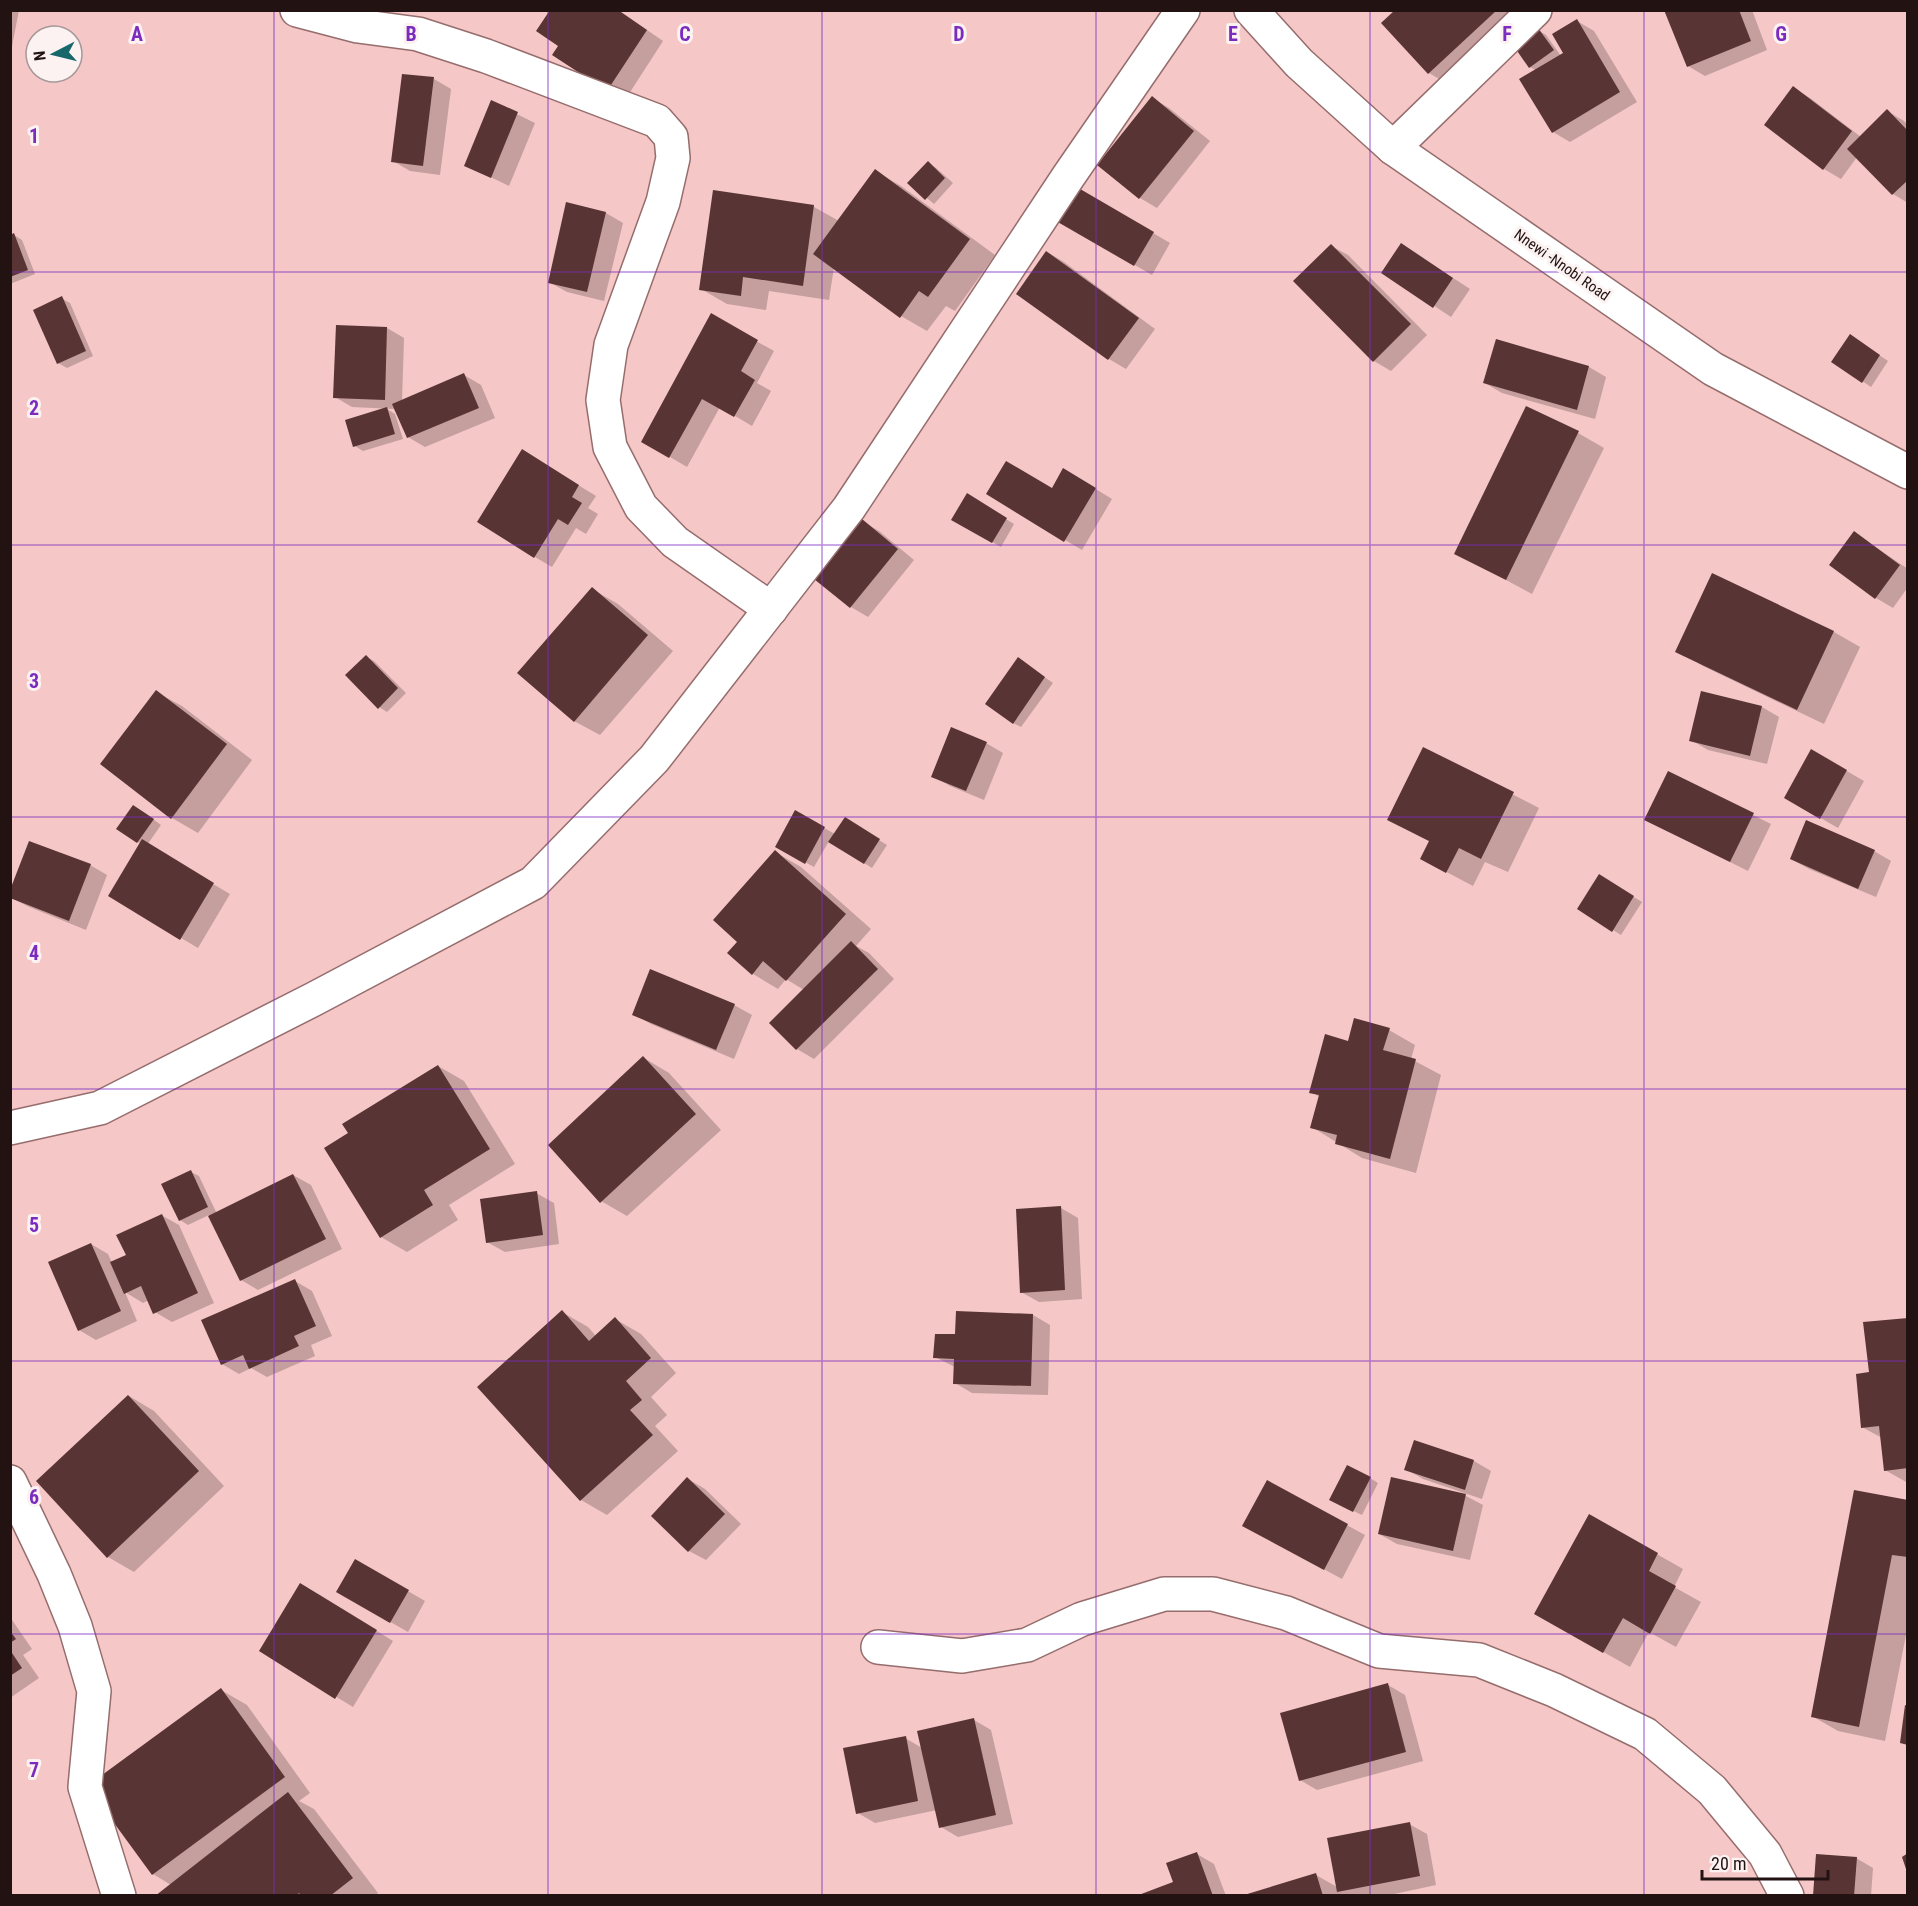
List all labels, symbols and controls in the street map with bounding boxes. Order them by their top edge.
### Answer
text: A [131,22,143,46]
text: B [405,22,417,46]
text: C [679,22,691,46]
text: D [953,22,965,46]
text: E [1228,22,1238,46]
text: F [1502,22,1512,46]
text: G [1775,22,1787,46]
north arrow [24,24,84,84]
text: N [30,50,50,62]
text: 1 [29,124,39,148]
street label: Nnewi -Nnobi Road [1511,225,1613,305]
text: 2 [29,396,39,420]
text: 3 [29,669,39,693]
text: 4 [29,941,39,965]
text: 5 [29,1213,39,1237]
text: 6 [29,1485,39,1509]
text: 7 [29,1758,39,1782]
scale bar [1702,1843,1828,1881]
text: 20 m [1711,1853,1746,1874]

